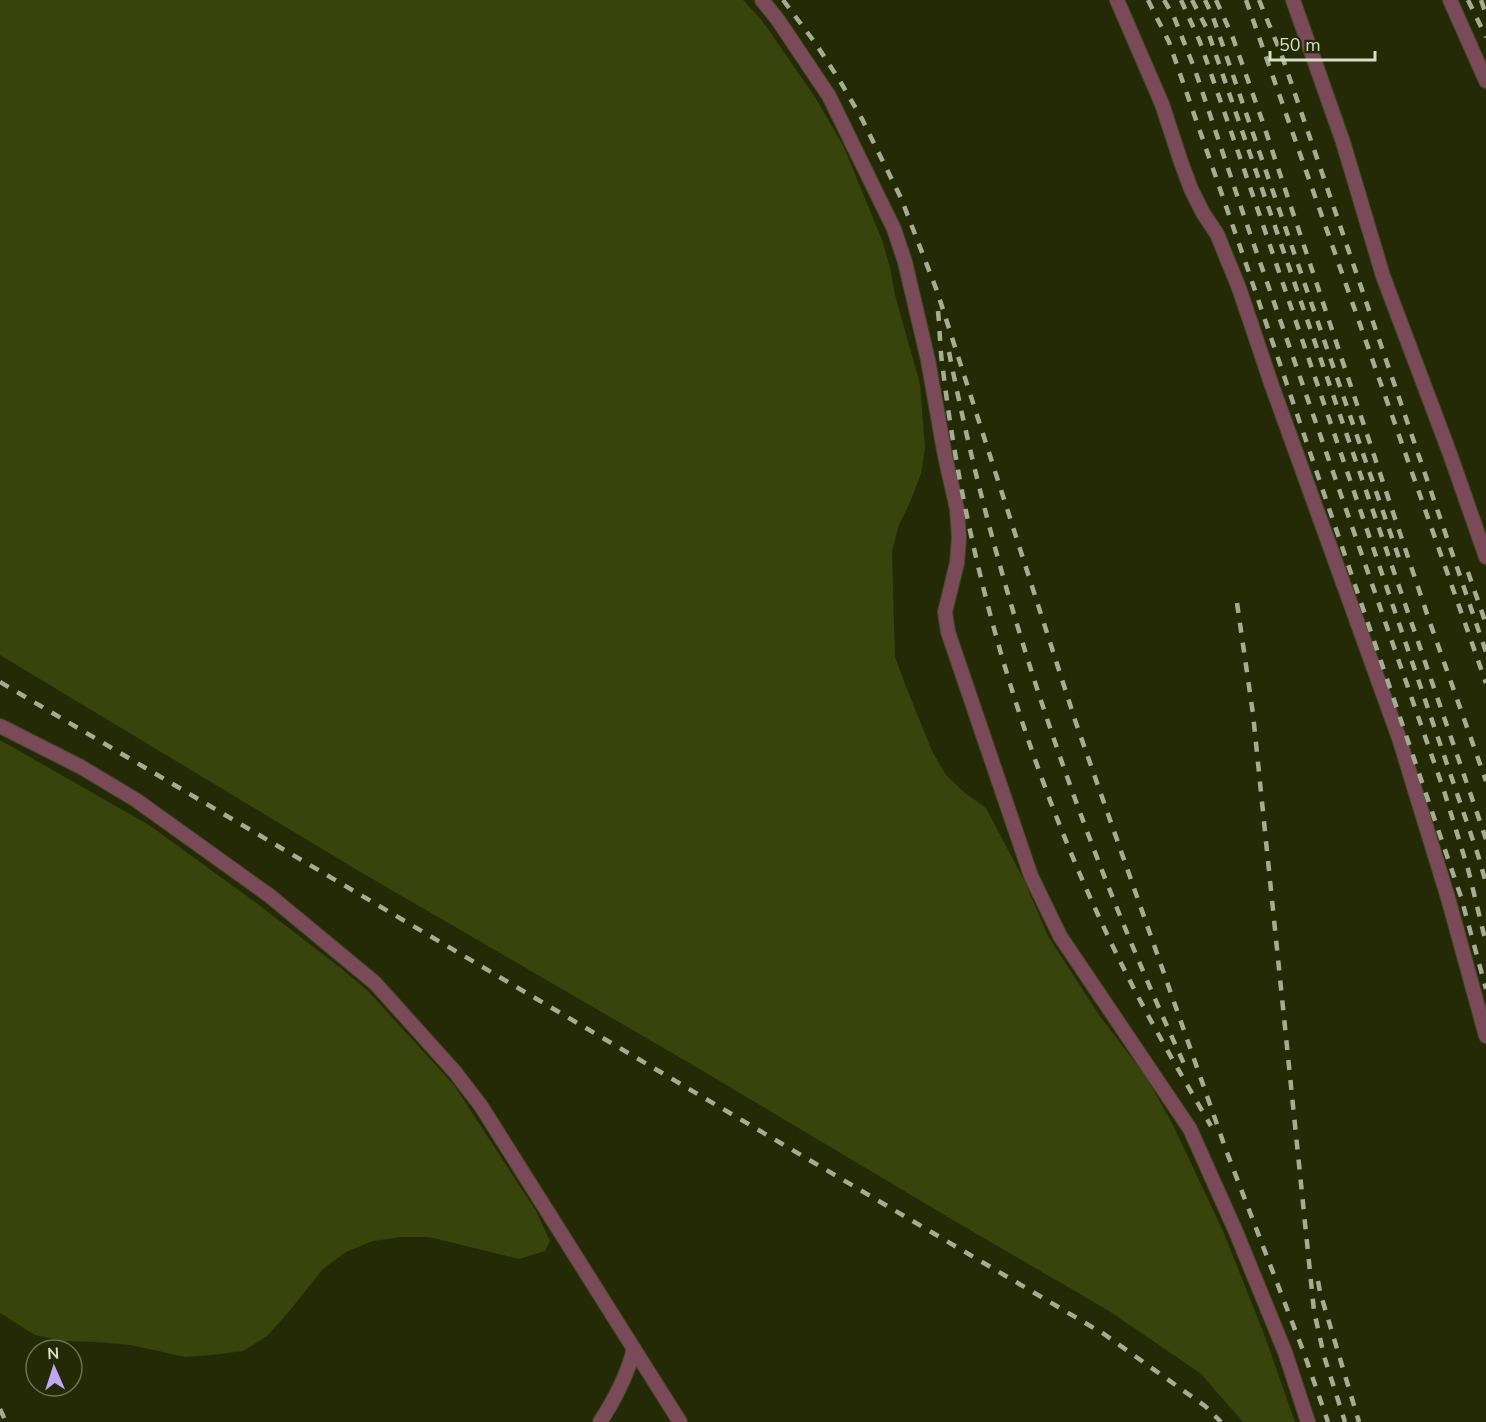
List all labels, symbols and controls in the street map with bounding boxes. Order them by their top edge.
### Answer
scale bar [1270,24,1375,62]
text: 50 m [1279,33,1321,57]
north arrow [24,1338,84,1398]
text: N [47,1343,60,1365]

